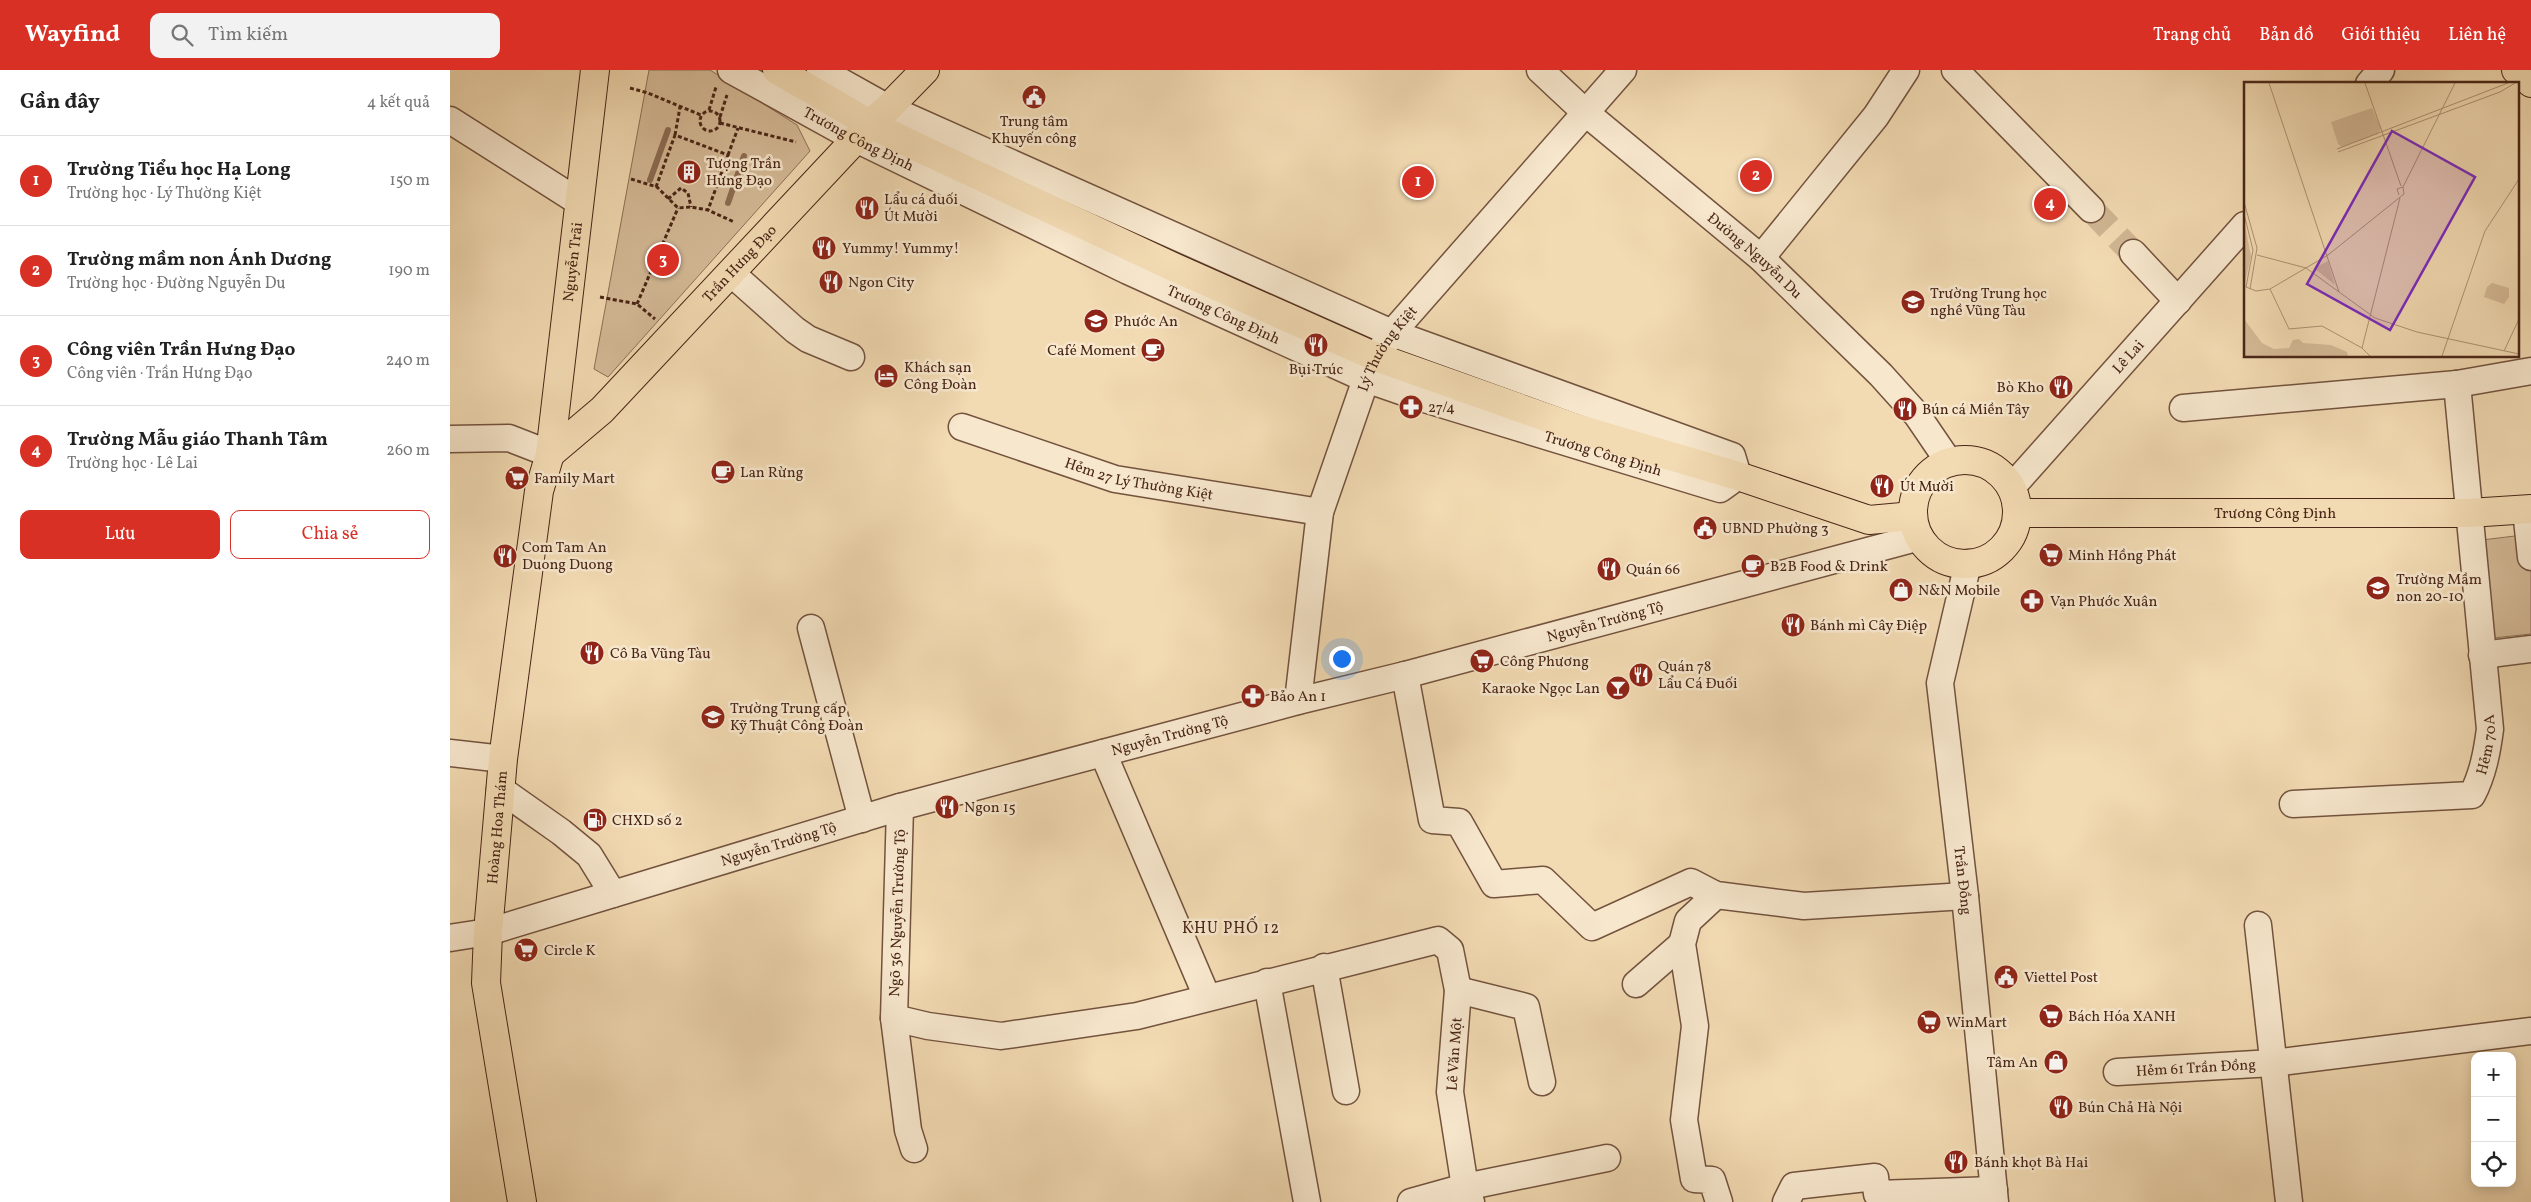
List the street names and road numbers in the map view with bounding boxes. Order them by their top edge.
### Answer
street label: Trương Công Định [799,103,917,177]
street label: Đường Nguyễn Du [1702,208,1806,305]
street label: Nguyễn Trãi [559,221,589,303]
street label: Trần Hưng Đạo [699,221,782,308]
street label: Trương Công Định [1163,281,1283,351]
street label: Lý Thường Kiệt [1353,302,1423,395]
street label: Lê Lai [2108,336,2150,379]
street label: Trương Công Định [1541,427,1664,483]
street label: Hẻm 27 Lý Thường Kiệt [1061,454,1214,507]
street label: Trương Công Định [2214,504,2336,525]
street label: Nguyễn Trường Tộ [1545,597,1666,649]
street label: Nguyễn Trường Tộ [1109,711,1231,762]
street label: Hẻm 70A [2472,713,2502,778]
street label: Hoàng Hoa Thám [483,770,514,885]
street label: Nguyễn Trường Tộ [718,818,839,873]
street label: Ngõ 36 Nguyễn Trường Tộ [885,829,912,997]
street label: Trần Đồng [1947,845,1976,916]
street label: Lê Văn Một [1442,1016,1469,1092]
street label: Hẻm 61 Trần Đồng [2135,1055,2257,1083]

